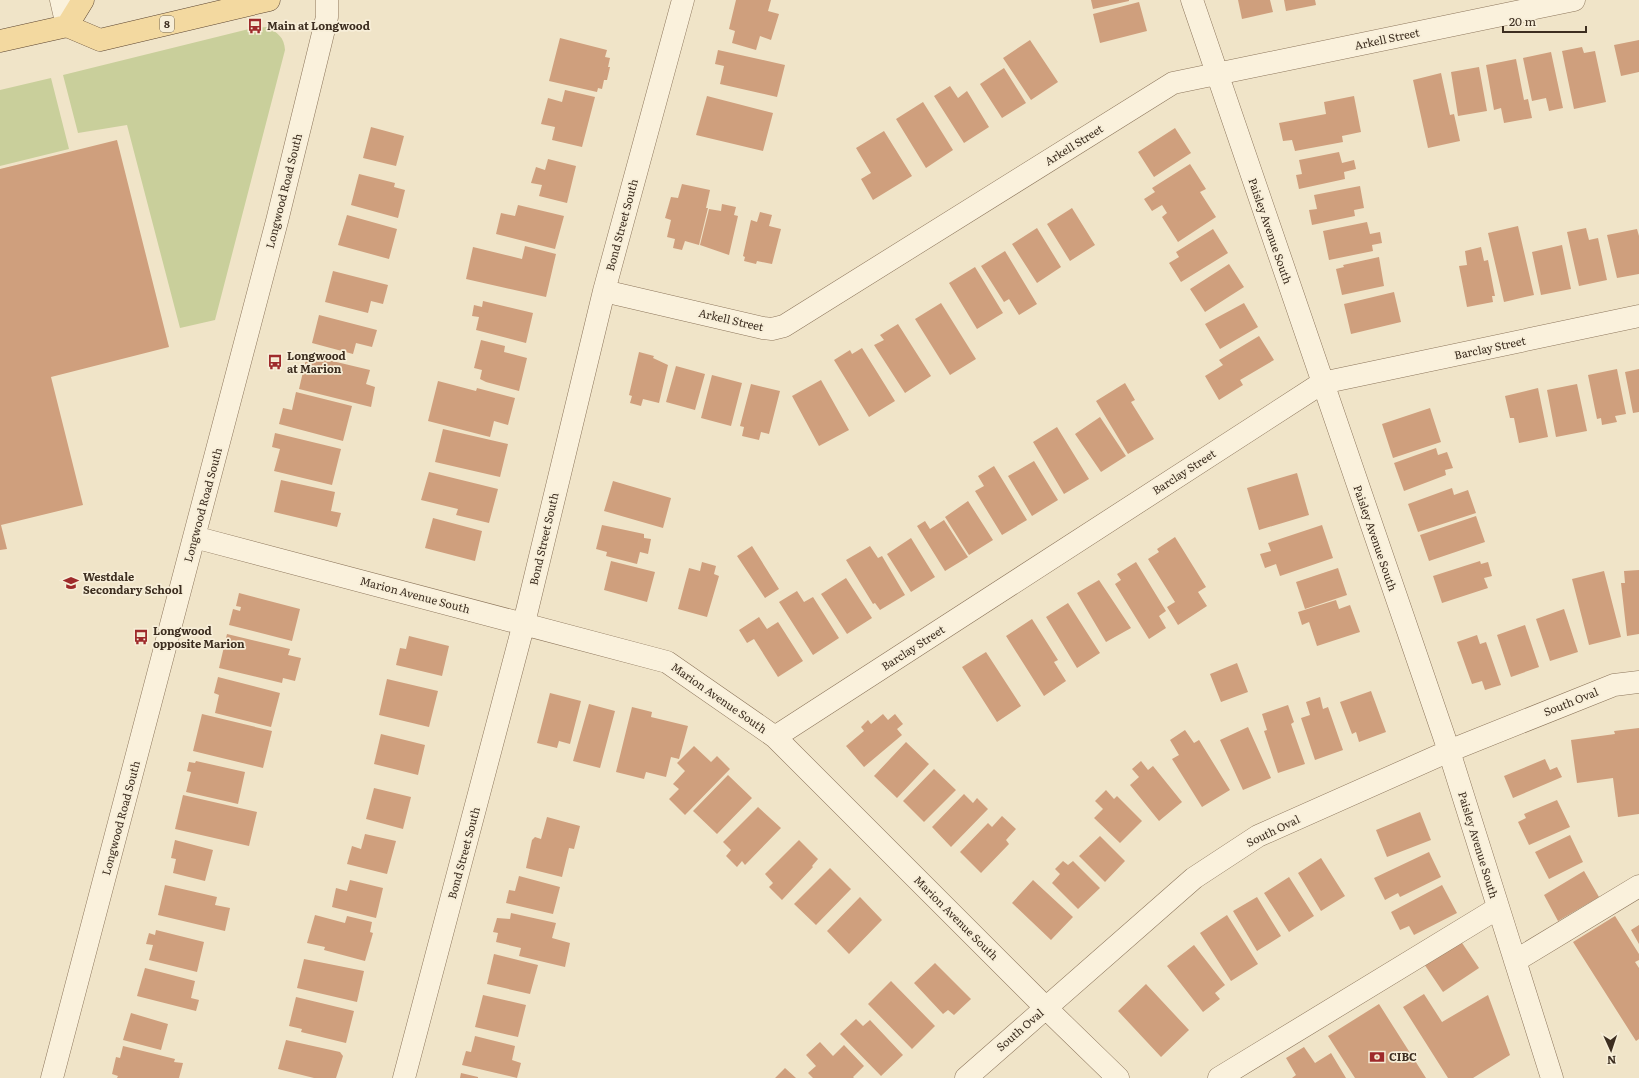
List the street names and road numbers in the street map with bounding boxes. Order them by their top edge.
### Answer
road number: 8 [160,16,174,32]
street label: Arkell Street [1353,23,1421,53]
street label: Arkell Street [1041,120,1106,168]
street label: Longwood Road South [261,132,305,250]
street label: Paisley Avenue South [1245,176,1297,286]
street label: Bond Street South [601,177,641,273]
street label: Arkell Street [697,304,766,334]
street label: Barclay Street [1453,332,1528,362]
street label: Barclay Street [1149,444,1219,498]
street label: Longwood Road South [179,446,225,564]
street label: Paisley Avenue South [1350,483,1402,593]
street label: Bond Street South [525,491,561,587]
street label: Marion Avenue South [358,572,472,616]
street label: Barclay Street [878,620,948,674]
street label: Marion Avenue South [668,658,771,736]
street label: South Oval [1541,683,1601,719]
street label: Longwood Road South [97,759,143,877]
street label: Paisley Avenue South [1455,789,1503,900]
street label: Bond Street South [443,805,483,901]
street label: South Oval [1243,810,1302,850]
street label: Marion Avenue South [911,872,1002,963]
street label: South Oval [992,1004,1047,1054]

